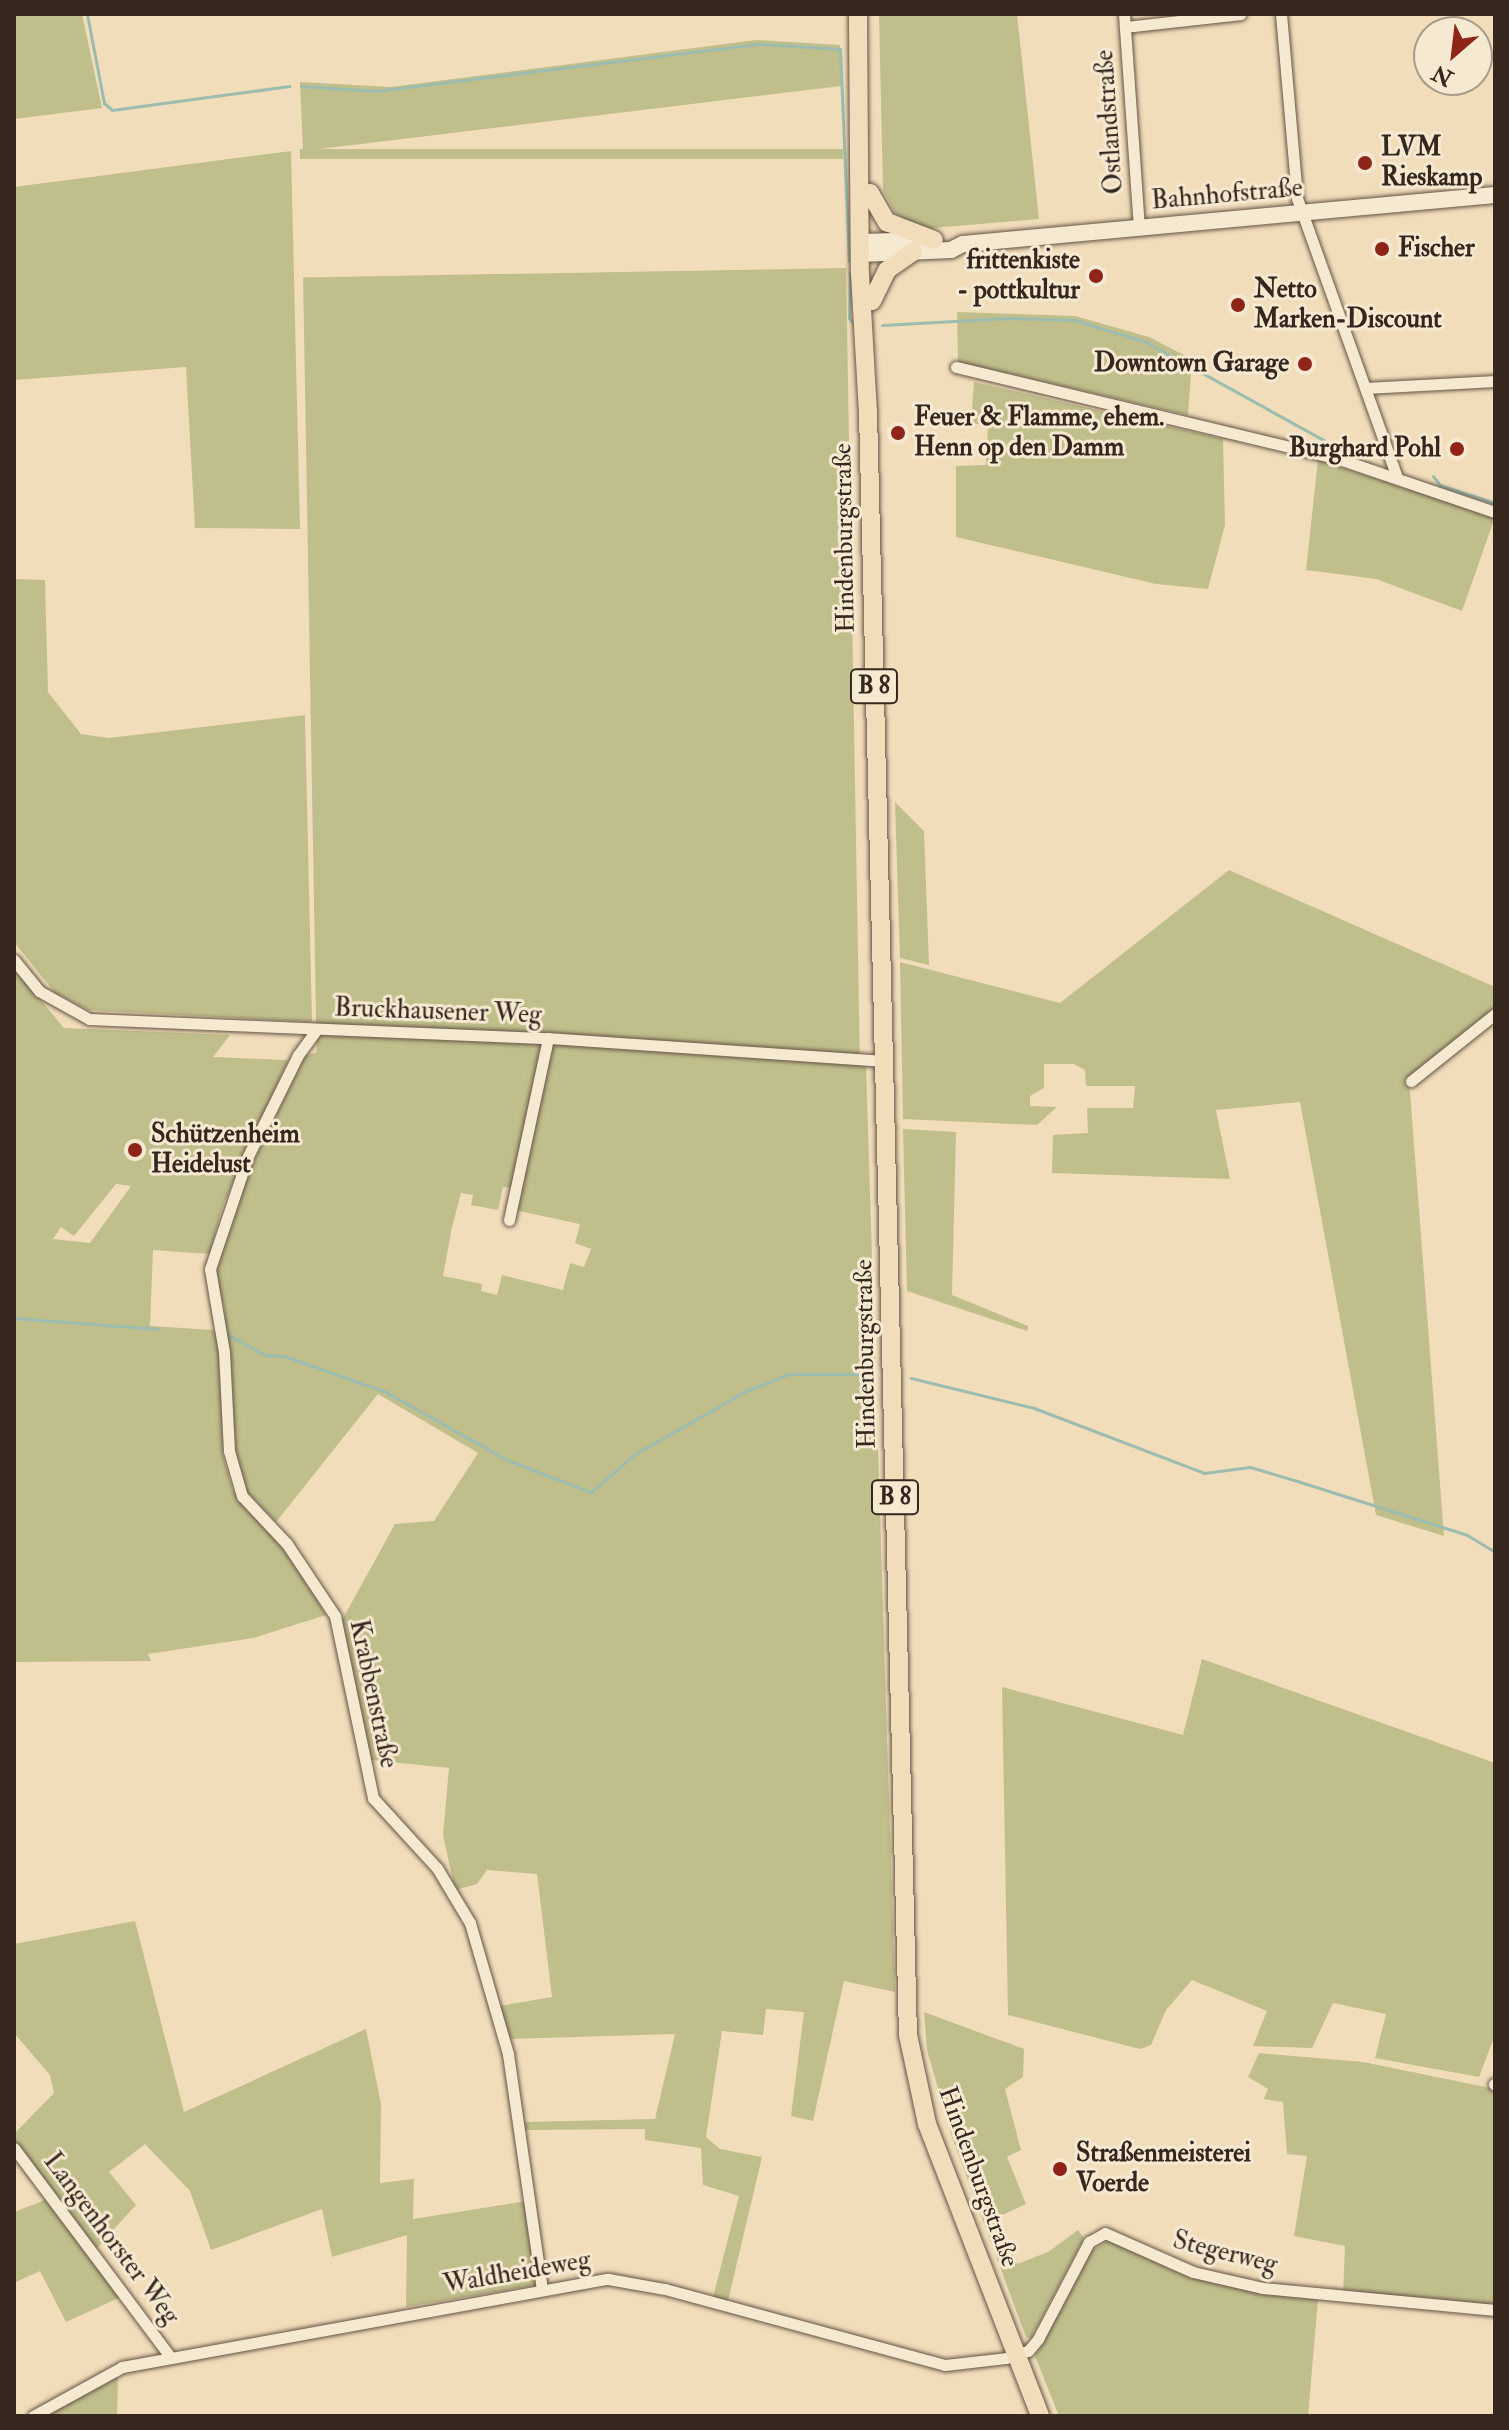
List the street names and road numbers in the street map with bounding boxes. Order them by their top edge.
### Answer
street label: Ostlandstraße [1089,49,1131,195]
street label: Bahnhofstraße [1150,173,1304,217]
street label: Hindenburgstraße [828,443,862,633]
road number: B 8 [848,666,900,706]
street label: Bruckhausener Weg [334,993,542,1031]
street label: Hindenburgstraße [849,1259,883,1449]
road number: B 8 [869,1477,921,1517]
street label: Krabbenstraße [342,1617,404,1771]
street label: Hindenburgstraße [931,2083,1025,2271]
street label: Langenhorster Weg [36,2147,186,2331]
street label: Stegerweg [1169,2225,1281,2281]
street label: Waldheideweg [441,2245,593,2301]

